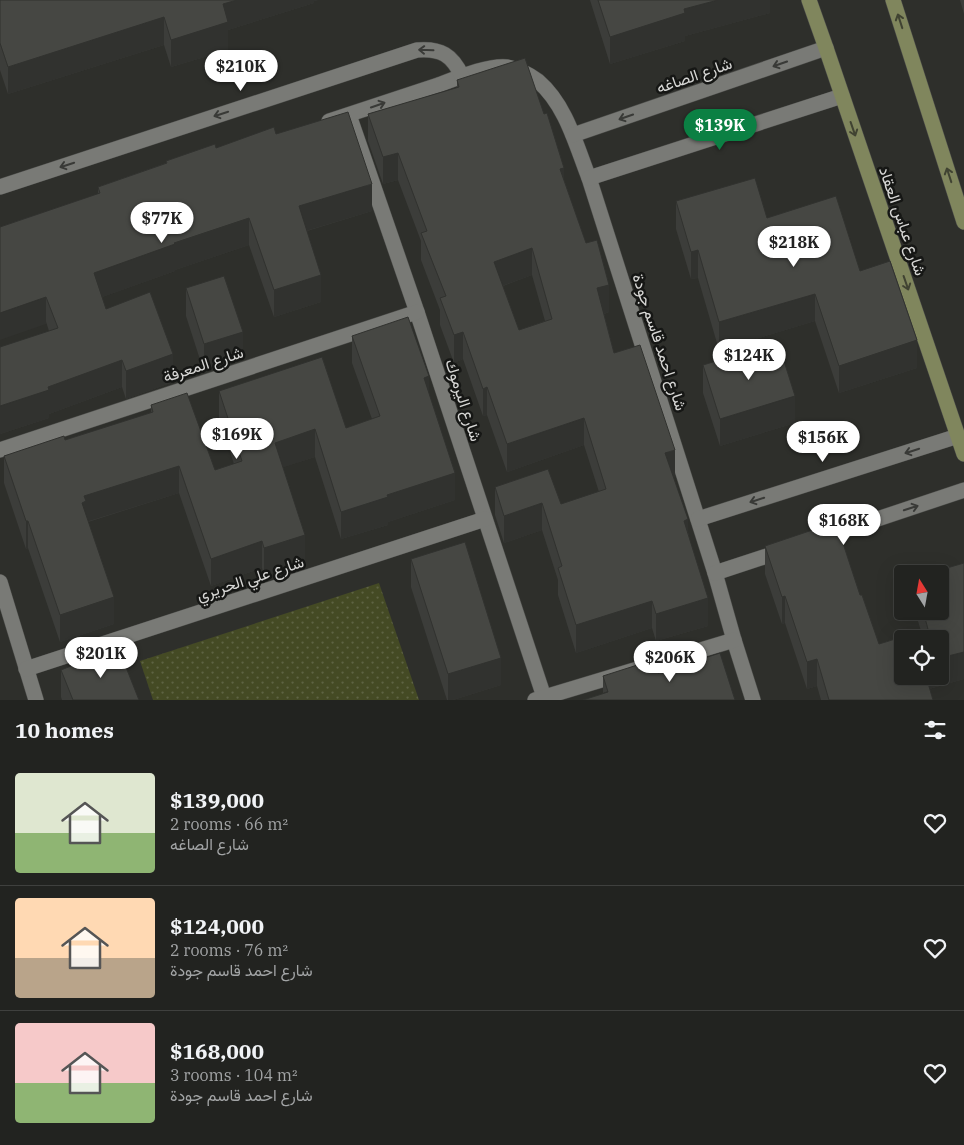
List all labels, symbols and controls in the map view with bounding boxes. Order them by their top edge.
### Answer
one-way arrow [894,13,904,29]
one-way arrow [418,45,434,55]
pin: $210K [206,49,276,92]
street label: شارع الصاغه [653,53,735,99]
text: $210K [216,56,266,76]
one-way arrow [773,60,788,69]
one-way arrow [369,100,385,109]
pin: $139K [685,108,755,151]
one-way arrow [214,110,229,119]
one-way arrow [619,112,635,122]
text: $139K [695,115,745,135]
one-way arrow [849,121,858,136]
one-way arrow [60,161,75,170]
street label: شارع عباس العقاد [873,164,931,279]
one-way arrow [944,168,953,184]
pin: $77K [132,202,192,244]
text: $77K [142,208,183,228]
pin: $218K [759,226,829,268]
text: $218K [769,232,819,252]
street label: شارع احمد قاسم جودة [627,271,692,414]
one-way arrow [902,274,911,290]
pin: $124K [714,338,784,381]
street label: شارع المعرفة [160,342,246,388]
text: $124K [724,345,774,365]
street label: شارع اليرموك [439,356,487,444]
pin: $169K [202,418,272,460]
pin: $156K [788,420,858,463]
text: $169K [212,424,262,444]
text: $156K [798,427,848,447]
one-way arrow [904,446,920,456]
one-way arrow [749,496,765,506]
one-way arrow [902,502,918,512]
pin: $168K [809,504,879,546]
text: $168K [819,510,869,530]
street label: شارع علي الحريري [194,551,308,609]
north arrow [894,565,949,620]
map controls [894,565,949,685]
button: locate [894,630,949,685]
pin: $201K [66,636,136,679]
pin: $206K [635,640,705,683]
text: $201K [76,643,126,663]
text: $206K [645,647,695,667]
text: 10 homes [15,716,114,744]
icon: filters [921,716,949,744]
text: $139,000 [170,786,264,814]
icon: home [55,793,115,853]
icon: heart [921,809,949,837]
text: 2 rooms · 66 m² [170,814,288,834]
text: شارع الصاغه [170,834,249,854]
text: $124,000 [170,912,264,940]
icon: home [55,918,115,978]
icon: heart [921,934,949,962]
text: 2 rooms · 76 m² [170,940,288,960]
text: شارع احمد قاسم جودة [170,960,313,980]
text: $168,000 [170,1037,264,1065]
icon: home [55,1043,115,1103]
icon: heart [921,1059,949,1087]
text: 3 rooms · 104 m² [170,1065,298,1085]
text: شارع احمد قاسم جودة [170,1085,313,1105]

